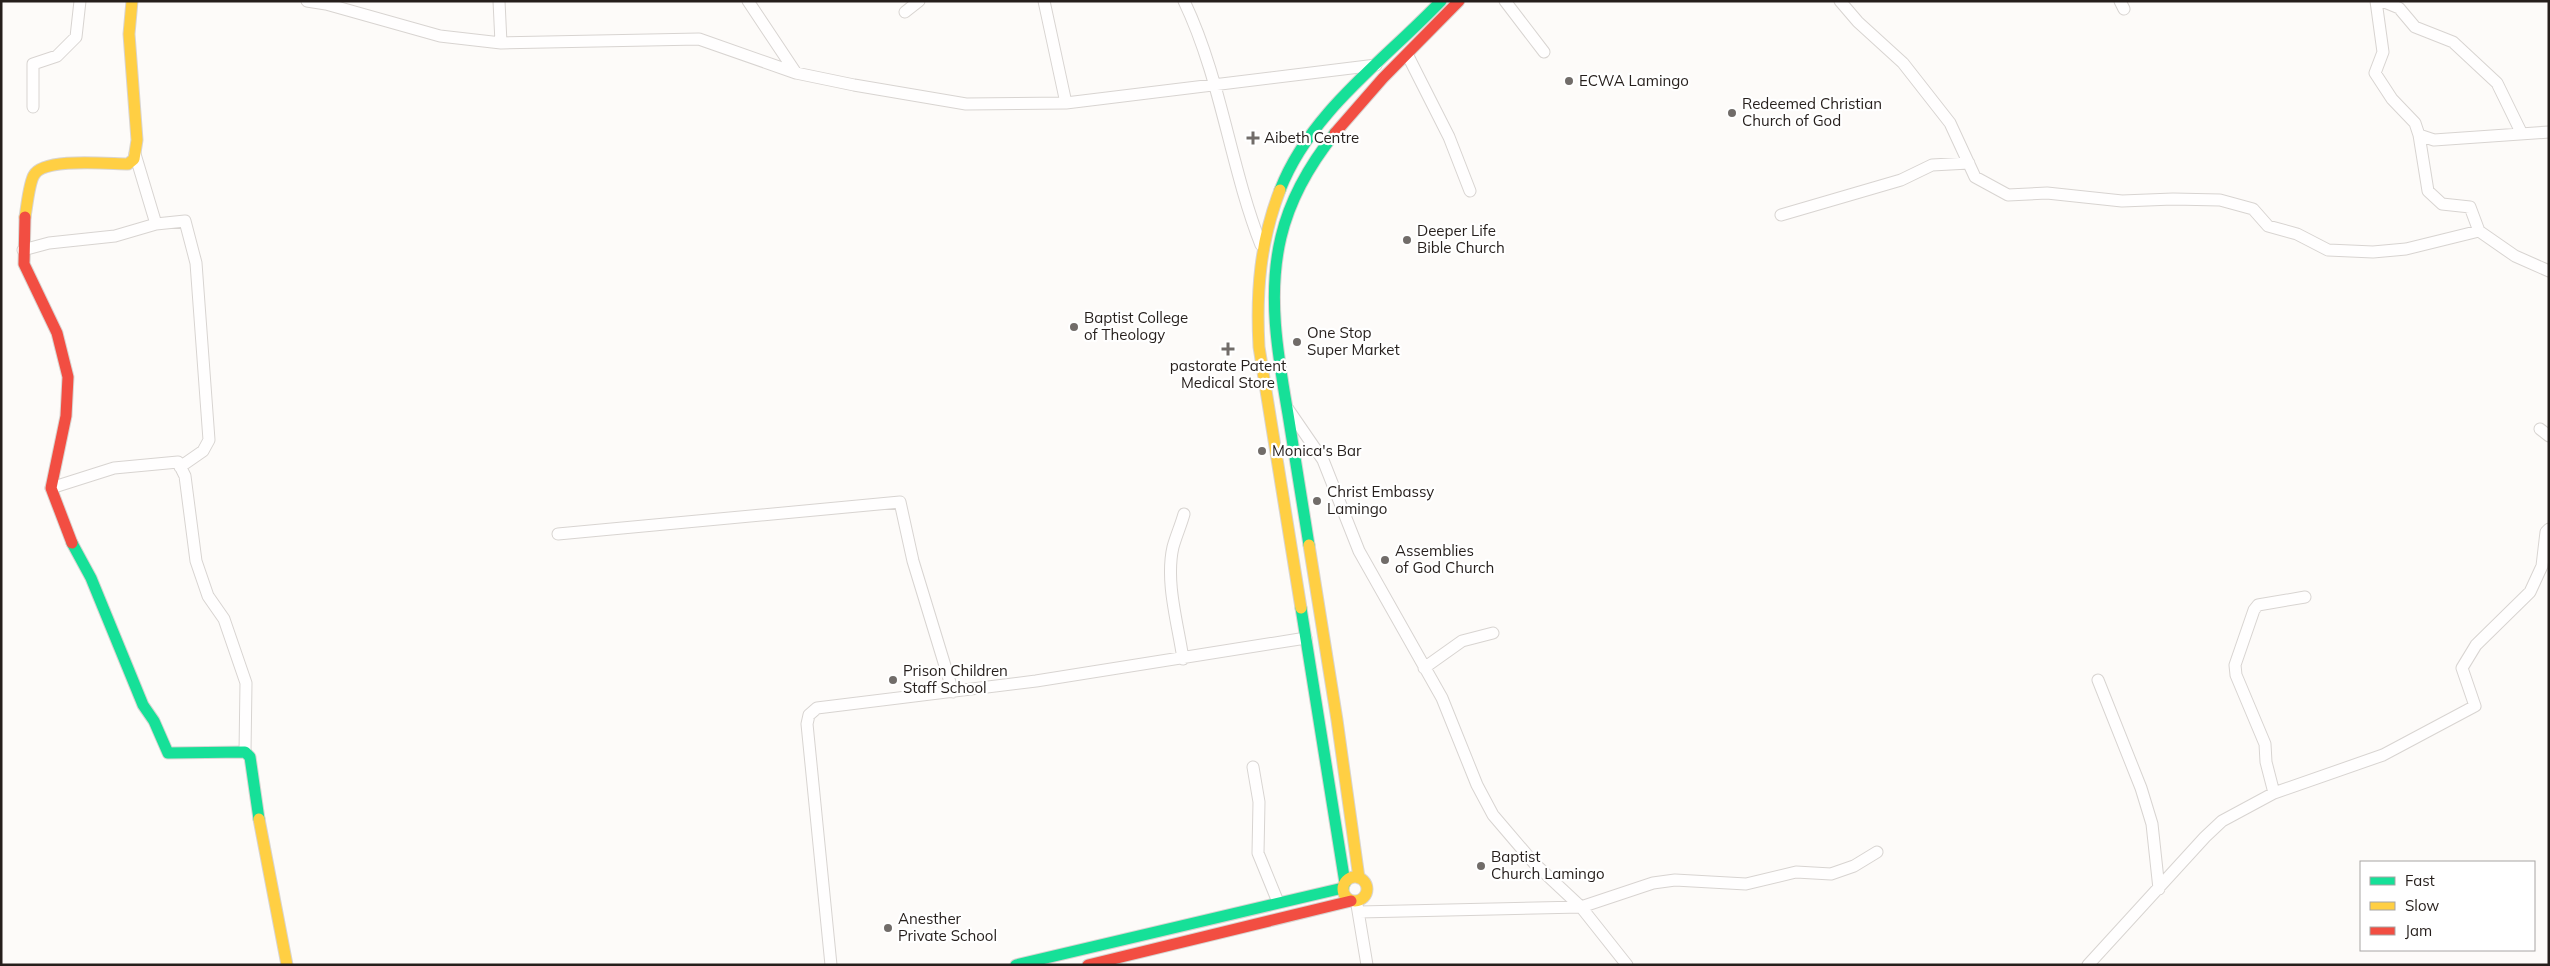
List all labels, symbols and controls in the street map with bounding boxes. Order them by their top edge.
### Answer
place label: ECWA Lamingo [1579,71,1689,90]
marker: ECWA Lamingo [1563,75,1575,87]
place label: Redeemed Christian Church of God [1742,94,1882,130]
marker: Redeemed Christian Church of God [1726,107,1738,119]
place label: Aibeth Centre [1264,128,1359,147]
marker: Aibeth Centre [1246,131,1260,145]
place label: Deeper Life Bible Church [1417,221,1505,257]
marker: Deeper Life Bible Church [1401,234,1413,246]
place label: Baptist College of Theology [1084,308,1188,344]
marker: Baptist College of Theology [1068,321,1080,333]
place label: One Stop Super Market [1307,323,1400,359]
marker: One Stop Super Market [1291,336,1303,348]
marker: pastorate Patent Medical Store [1222,343,1234,355]
place label: pastorate Patent Medical Store [1170,356,1286,392]
place label: Monica's Bar [1272,441,1362,460]
marker: Monica's Bar [1256,445,1268,457]
place label: Christ Embassy Lamingo [1327,482,1434,518]
marker: Christ Embassy Lamingo [1311,495,1323,507]
place label: Assemblies of God Church [1395,541,1494,577]
marker: Assemblies of God Church [1379,554,1391,566]
place label: Prison Children Staff School [903,661,1008,697]
marker: Prison Children Staff School [887,674,899,686]
place label: Baptist Church Lamingo [1491,847,1605,883]
marker: Baptist Church Lamingo [1475,860,1487,872]
legend [2360,861,2535,951]
text: Fast [2405,871,2435,890]
text: Slow [2405,896,2439,915]
place label: Anesther Private School [898,909,997,945]
text: Jam [2405,921,2432,940]
marker: Anesther Private School [882,922,894,934]

